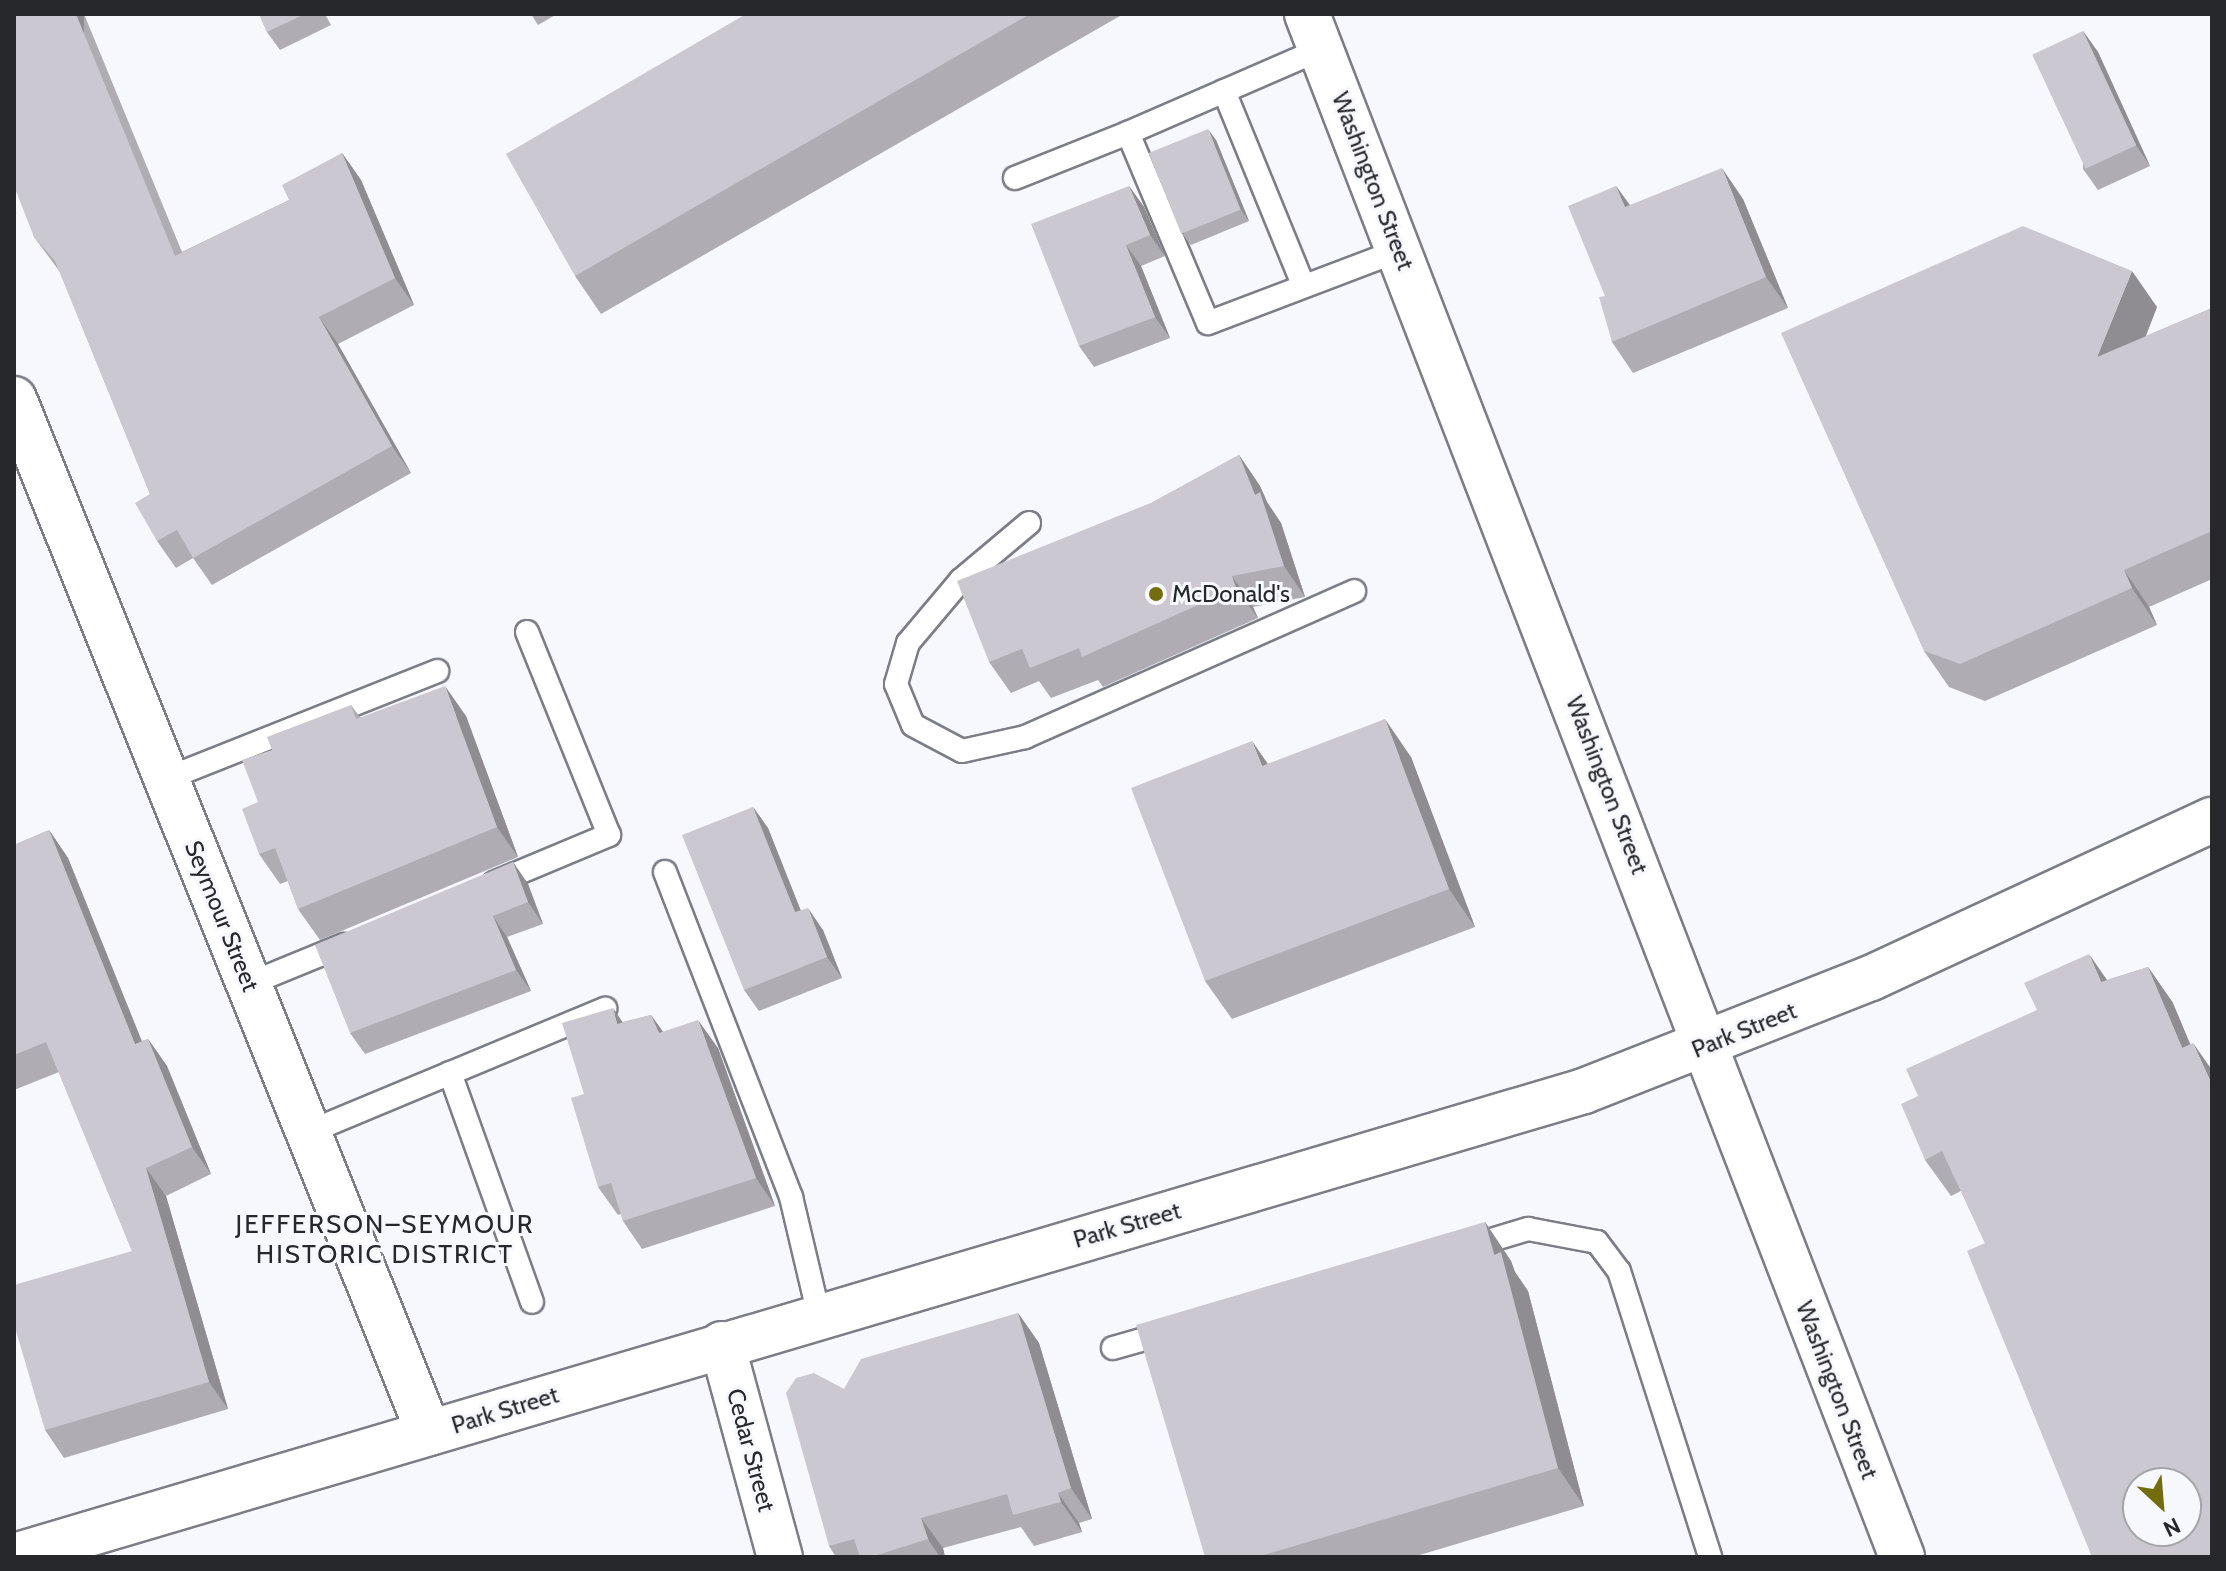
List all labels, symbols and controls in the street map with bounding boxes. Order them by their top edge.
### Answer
street label: Washington Street [1326,88,1420,274]
place label: McDonald's [1172,580,1290,608]
marker: McDonald's [1147,585,1165,603]
street label: Washington Street [1560,692,1654,878]
street label: Seymour Street [179,837,265,995]
street label: Park Street [1687,996,1801,1064]
street label: Park Street [1070,1196,1184,1254]
district label: JEFFERSON–SEYMOUR HISTORIC DISTRICT [236,1209,534,1270]
street label: Washington Street [1790,1297,1884,1483]
street label: Park Street [448,1380,562,1440]
street label: Cedar Street [721,1385,781,1515]
north arrow [2122,1467,2202,1547]
text: N [2159,1512,2185,1543]

